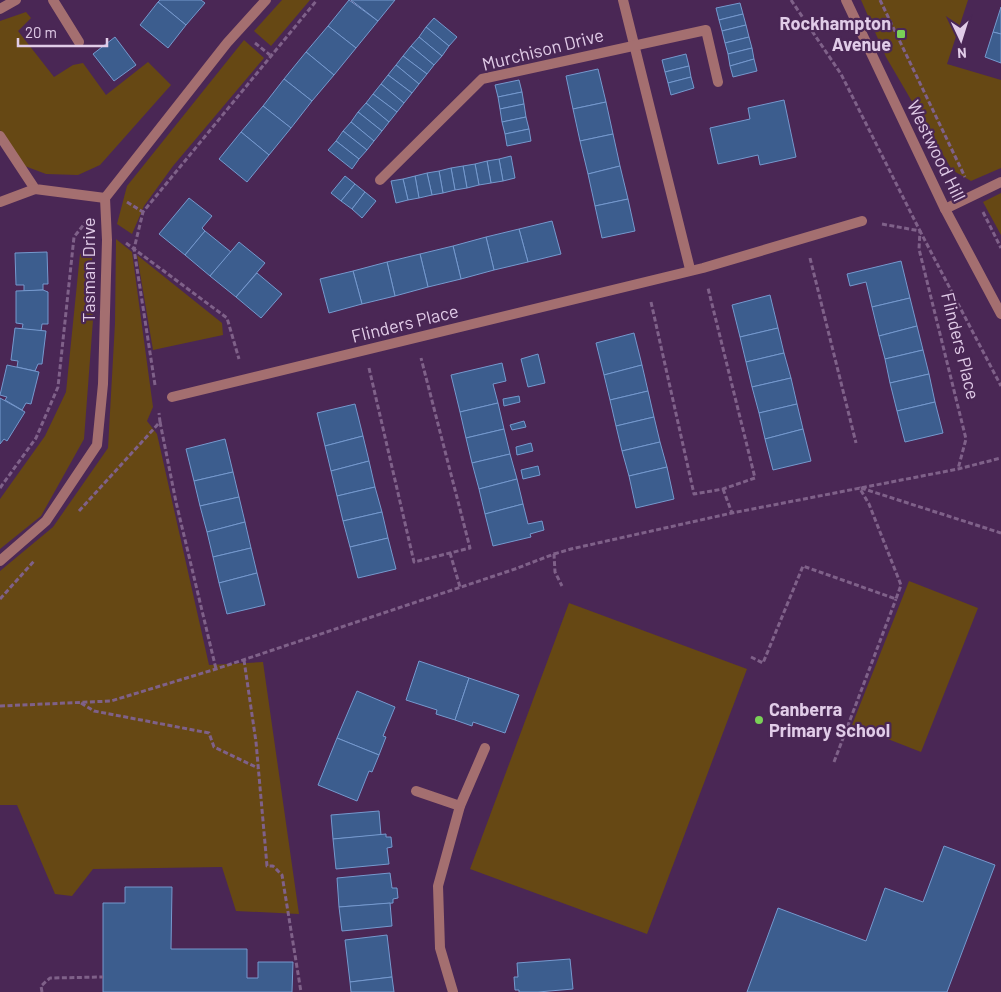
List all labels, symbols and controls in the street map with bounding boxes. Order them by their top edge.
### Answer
place label: Rockhampton Avenue [780,12,891,55]
scale bar [18,15,106,47]
north arrow [936,15,986,65]
text: 20 m [25,23,57,41]
street label: Murchison Drive [480,23,606,75]
marker: Rockhampton Avenue [895,28,907,40]
text: N [957,45,967,62]
street label: Westwood Hill [903,96,971,205]
street label: Tasman Drive [77,217,99,323]
street label: Flinders Place [937,290,985,402]
street label: Flinders Place [349,299,461,347]
place label: Canberra Primary School [769,698,890,741]
marker: Canberra Primary School [753,714,765,726]

